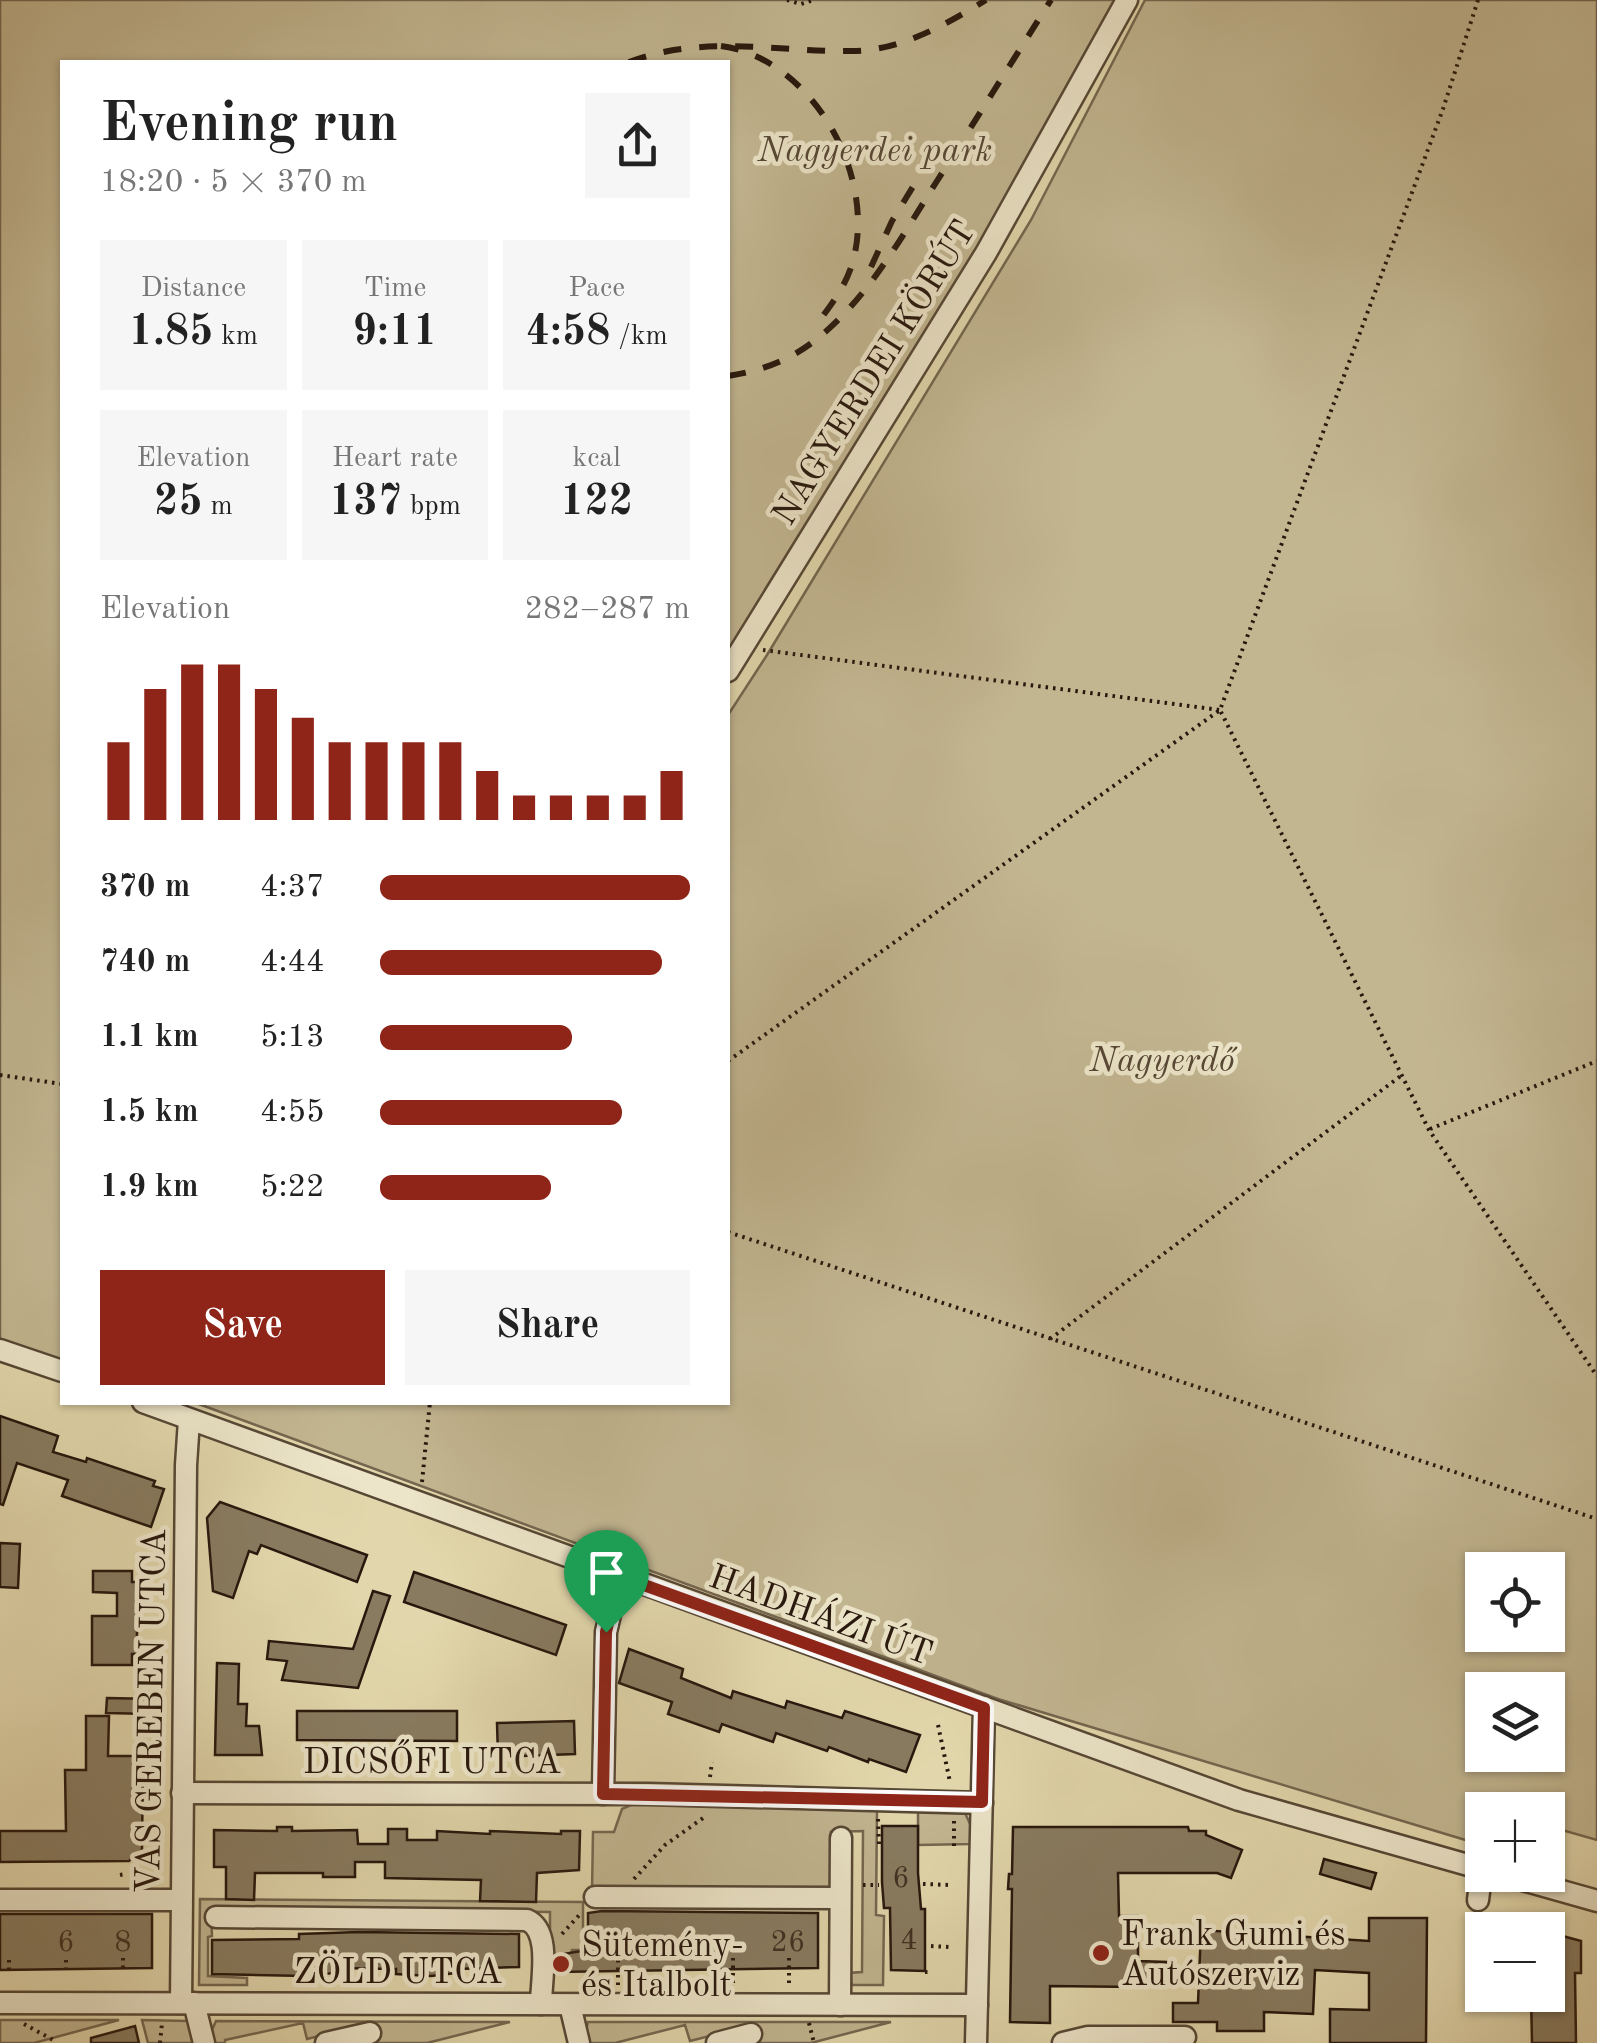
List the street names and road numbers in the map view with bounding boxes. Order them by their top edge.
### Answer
street label: NAGYERDEI KÖRÚT [761,211,983,532]
street label: VAS GEREBEN UTCA [132,1529,173,1894]
street label: HADHÁZI ÚT [704,1553,939,1673]
street label: DICSŐFI UTCA [303,1739,561,1781]
street label: ZÖLD UTCA [294,1950,502,1991]

